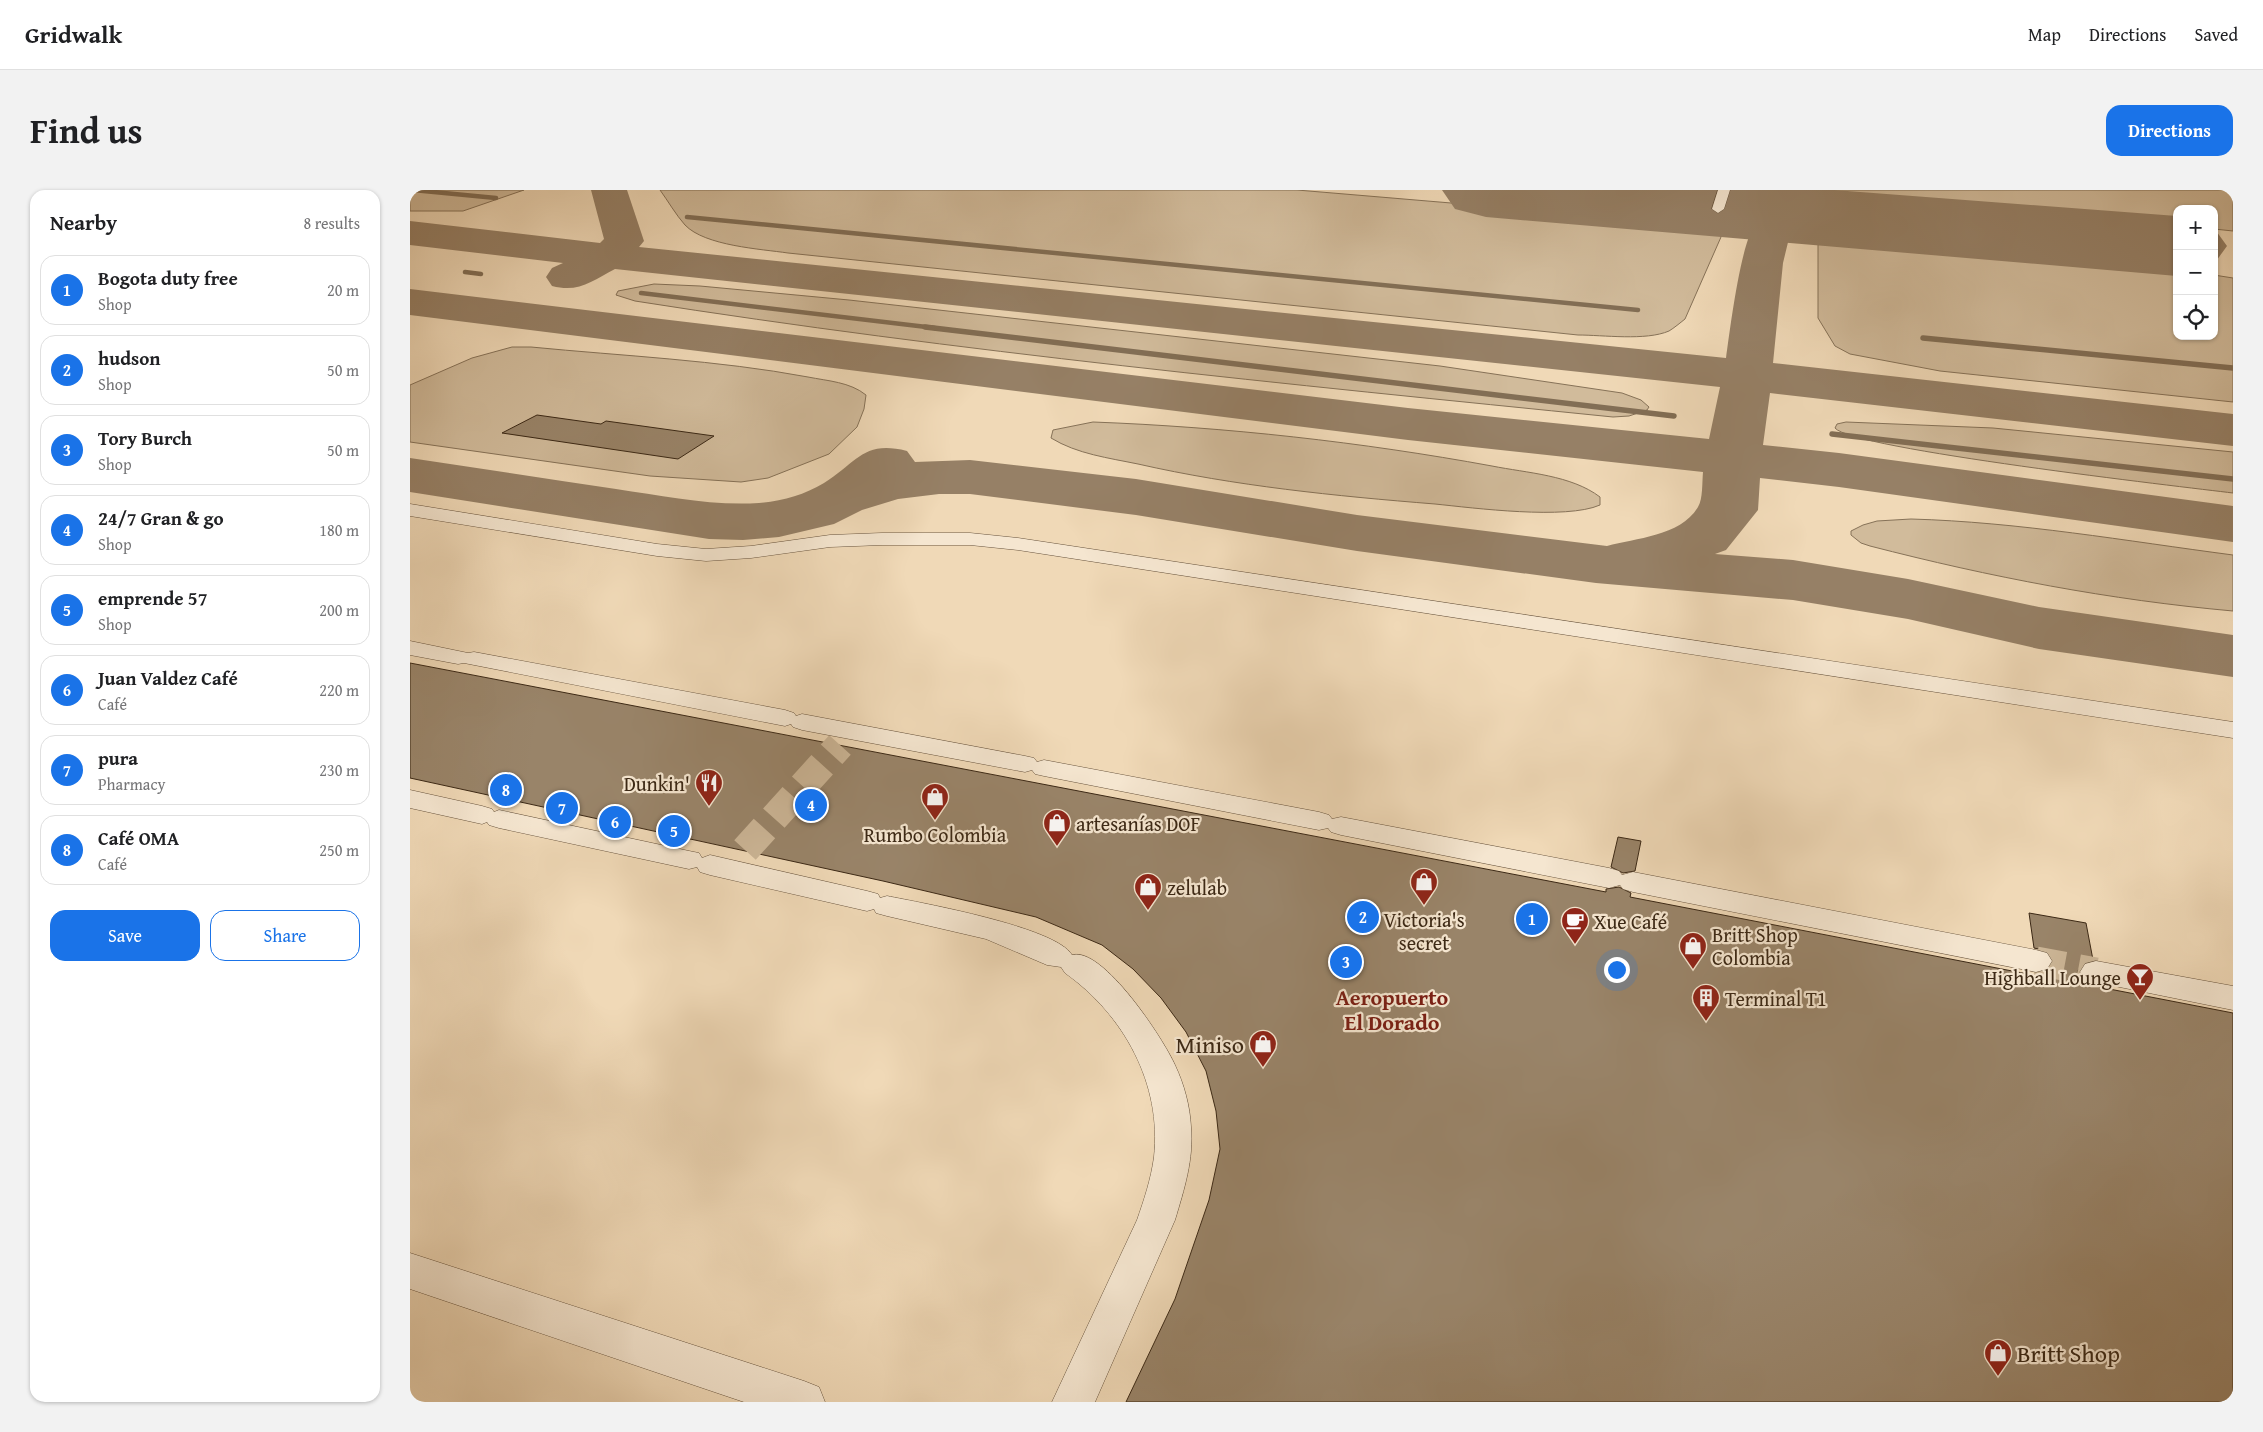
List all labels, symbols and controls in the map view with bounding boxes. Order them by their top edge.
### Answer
text: Gridwalk [25,17,122,52]
text: Map [2028,21,2061,48]
text: Directions [2089,21,2166,48]
text: Saved [2194,21,2238,48]
text: Find us [30,105,143,156]
button: Directions [2106,105,2233,156]
map controls [2173,205,2218,340]
button: + [2173,205,2218,250]
text: Nearby [50,207,117,238]
text: 8 results [303,211,360,235]
button: − [2173,250,2218,295]
text: Bogota duty free [98,264,238,292]
text: 1 [63,278,71,302]
text: 20 m [327,278,359,302]
text: Shop [98,292,132,316]
button: locate [2173,295,2218,340]
text: hudson [98,344,161,372]
text: 2 [63,358,71,382]
text: 50 m [327,358,359,382]
text: Shop [98,372,132,396]
text: Tory Burch [98,424,192,452]
text: 3 [63,438,71,462]
text: 50 m [327,438,359,462]
text: Shop [98,452,132,476]
text: 24/7 Gran & go [98,504,224,532]
text: 4 [63,518,71,542]
text: 180 m [319,518,359,542]
text: Shop [98,532,132,556]
text: emprende 57 [98,584,208,612]
text: 5 [63,598,71,622]
text: 200 m [319,598,359,622]
text: Shop [98,612,132,636]
text: Juan Valdez Café [98,664,238,692]
text: 6 [63,678,71,702]
text: 220 m [319,678,359,702]
text: Café [98,692,127,716]
text: pura [98,744,138,772]
text: 7 [63,758,71,782]
text: 230 m [319,758,359,782]
restaurant icon: Dunkin' [694,768,724,807]
place label: Dunkin' [624,769,690,798]
pin: 8 [490,771,522,809]
text: Pharmacy [98,772,165,796]
shop icon: Rumbo Colombia [920,782,950,821]
pin: 4 [795,786,827,824]
pin: 7 [546,789,578,827]
pin: 6 [599,803,631,841]
shop icon: artesanías DOF [1042,808,1072,847]
place label: artesanías DOF [1076,809,1200,838]
pin: 5 [658,812,690,850]
place label: Rumbo Colombia [864,820,1007,849]
text: Café OMA [98,824,179,852]
text: 8 [63,838,71,862]
text: 250 m [319,838,359,862]
text: Café [98,852,127,876]
shop icon: Victoria's secret [1409,867,1439,906]
shop icon: zelulab [1133,872,1163,911]
place label: zelulab [1167,873,1227,902]
pin: 2 [1347,898,1379,936]
pin: 1 [1516,900,1548,938]
place label: Victoria's secret [1383,905,1465,957]
cafe icon: Xue Café [1560,906,1590,945]
place label: Xue Café [1594,907,1667,936]
button: Save [50,910,200,961]
button: Share [210,910,360,961]
place label: Britt Shop Colombia [1712,920,1798,972]
shop icon: Britt Shop Colombia [1678,931,1708,970]
pin: 3 [1330,943,1362,981]
your location [1604,957,1630,983]
bar icon: Highball Lounge [2125,962,2155,1001]
place label: Highball Lounge [1984,963,2121,992]
district label: Aeropuerto El Dorado [1336,981,1449,1038]
building icon: Terminal T1 [1691,983,1721,1022]
place label: Terminal T1 [1725,984,1827,1013]
place label: Miniso [1176,1027,1244,1062]
shop icon: Miniso [1248,1029,1278,1068]
place label: Britt Shop [2017,1336,2120,1371]
shop icon: Britt Shop [1983,1338,2013,1377]

